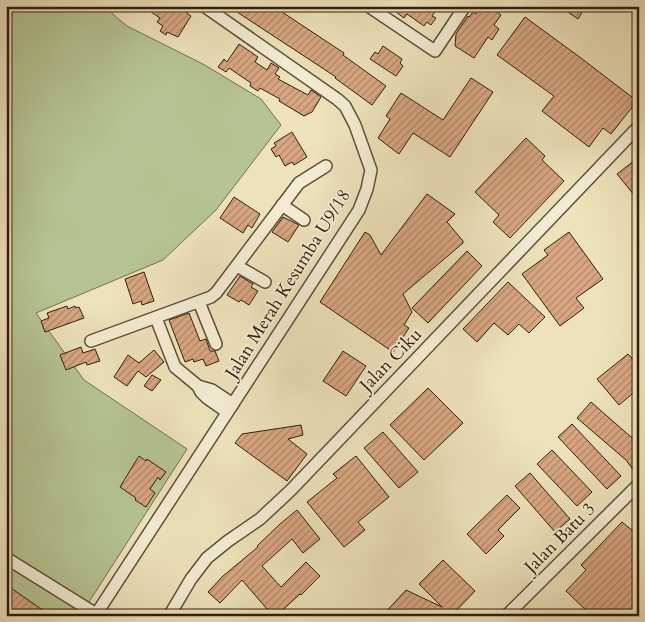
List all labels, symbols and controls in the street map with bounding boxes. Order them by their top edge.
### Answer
street label: Jalan Merah Kesumba U9/18 [218,185,357,386]
street label: Jalan Ciku [352,323,428,399]
street label: Jalan Batu 3 [517,497,601,581]

